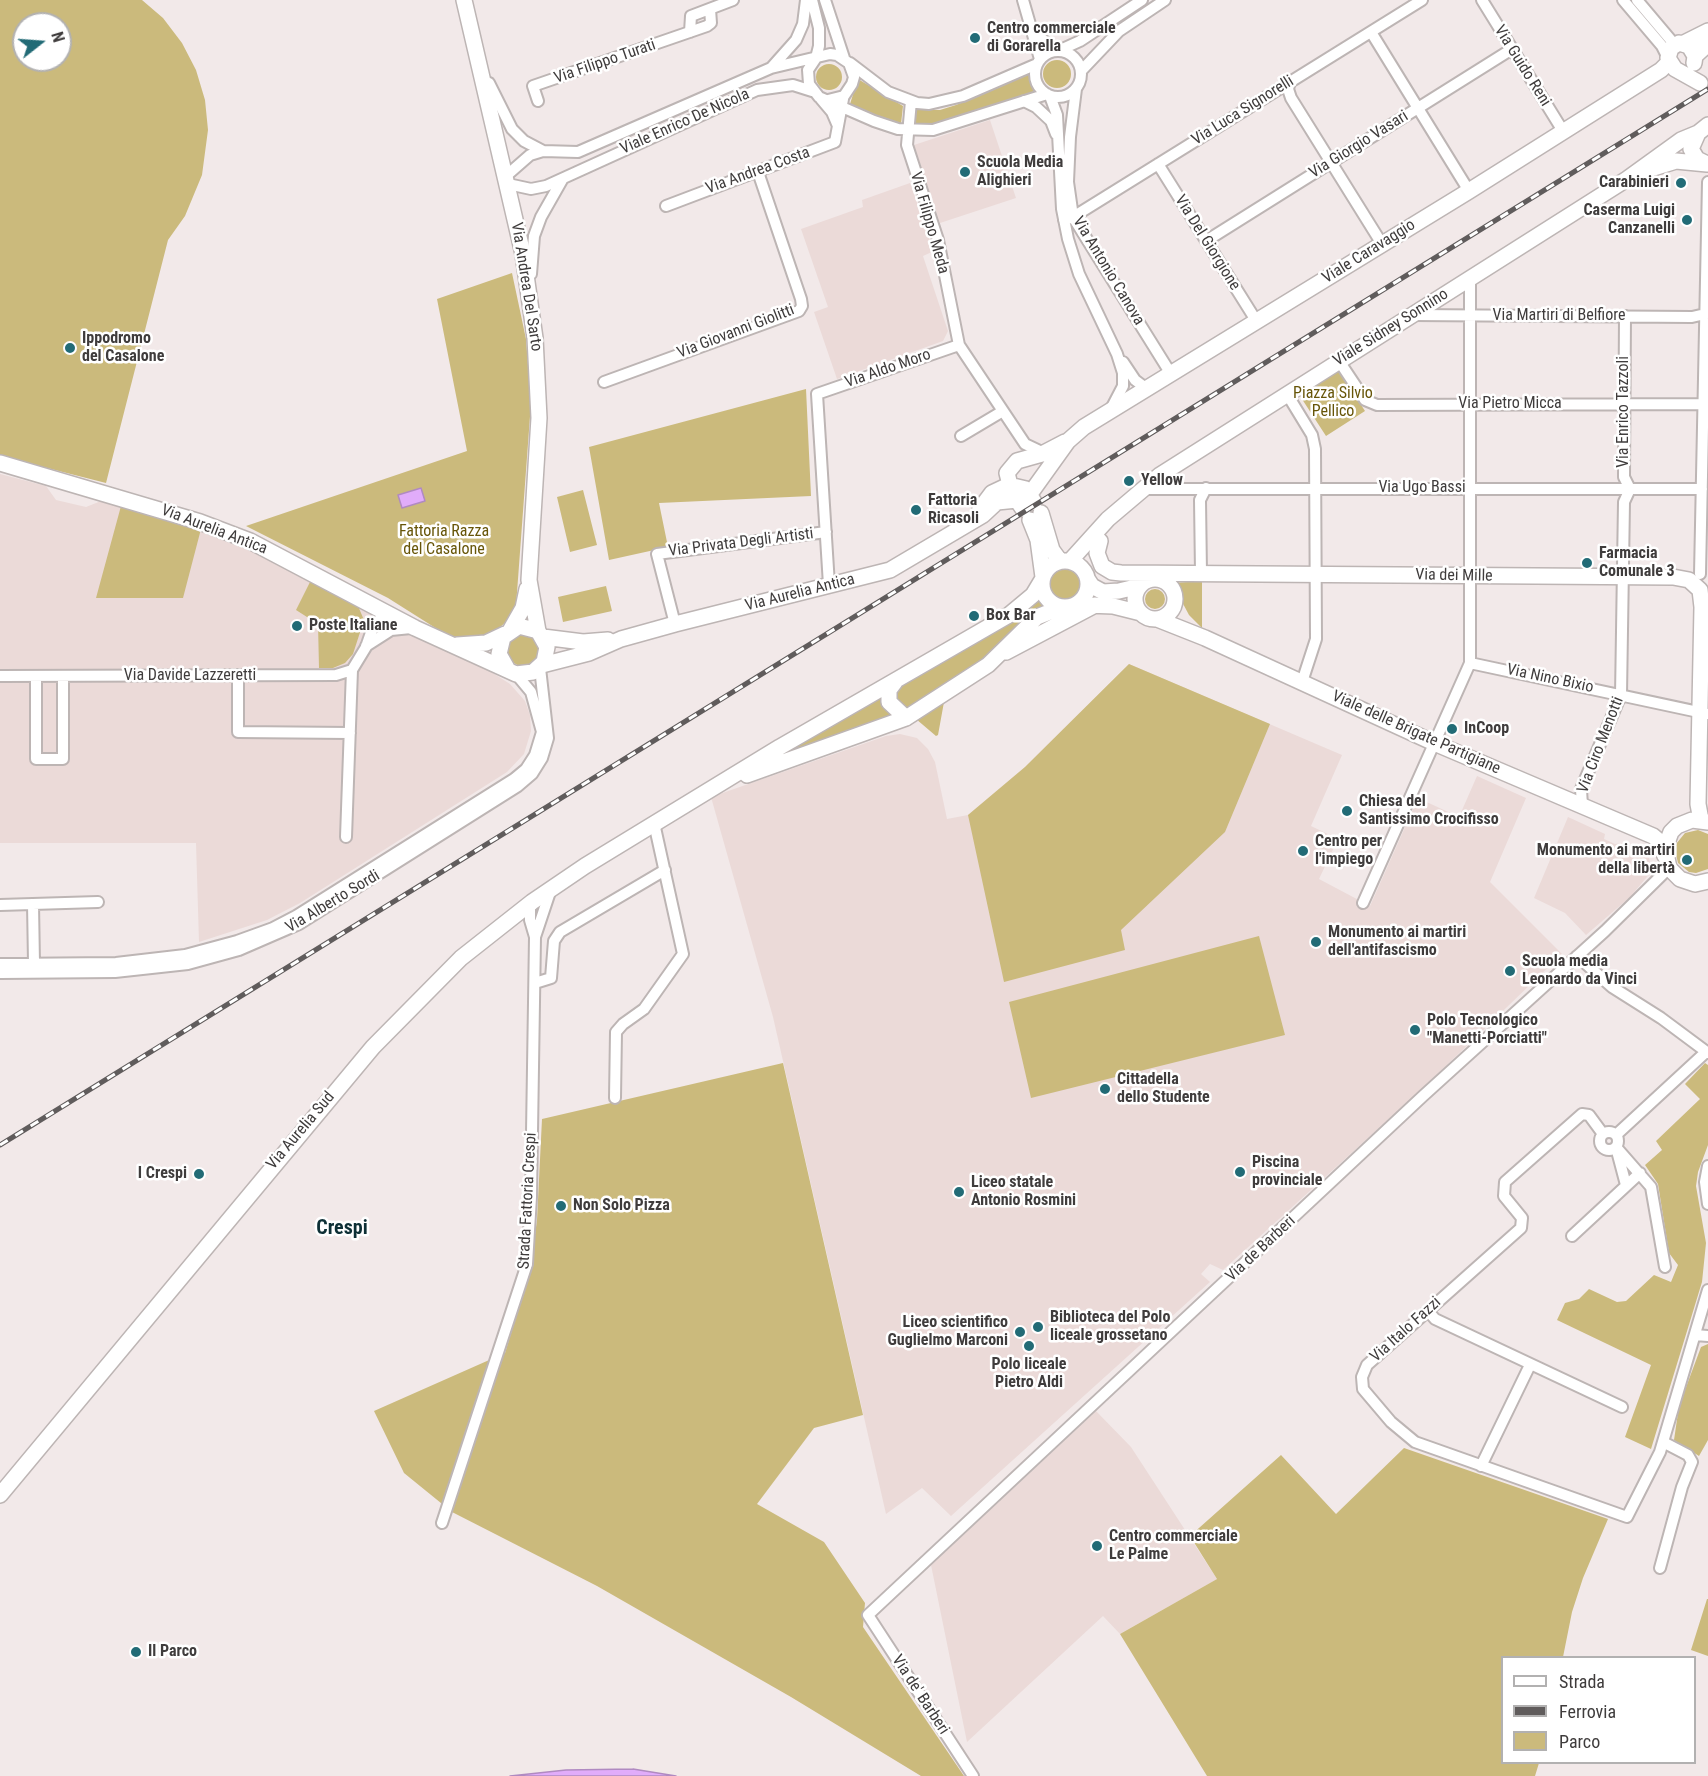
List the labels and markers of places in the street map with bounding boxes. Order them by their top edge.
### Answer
place label: Centro commerciale di Gorarella [987,19,1116,57]
marker: Centro commerciale di Gorarella [968,31,982,45]
place label: Scuola Media Alighieri [977,153,1063,191]
marker: Scuola Media Alighieri [958,165,972,179]
place label: Carabinieri [1599,173,1669,193]
marker: Carabinieri [1674,176,1688,190]
place label: Caserma Luigi Canzanelli [1584,201,1675,239]
marker: Caserma Luigi Canzanelli [1680,213,1694,227]
place label: Ippodromo del Casalone [82,329,164,367]
marker: Ippodromo del Casalone [63,341,77,355]
place label: Yellow [1141,471,1183,491]
marker: Yellow [1122,474,1136,488]
place label: Fattoria Ricasoli [928,491,979,529]
marker: Fattoria Ricasoli [909,503,923,517]
place label: Farmacia Comunale 3 [1599,544,1675,582]
marker: Farmacia Comunale 3 [1580,556,1594,570]
place label: Box Bar [986,606,1036,626]
marker: Box Bar [967,609,981,623]
place label: Poste Italiane [309,616,397,636]
marker: Poste Italiane [290,619,304,633]
place label: InCoop [1464,719,1509,739]
marker: InCoop [1445,722,1459,736]
place label: Chiesa del Santissimo Crocifisso [1359,792,1499,830]
marker: Chiesa del Santissimo Crocifisso [1340,804,1354,818]
place label: Centro per l'impiego [1315,832,1382,870]
place label: Monumento ai martiri della libertà [1537,841,1675,879]
marker: Centro per l'impiego [1296,844,1310,858]
marker: Monumento ai martiri della libertà [1680,853,1694,867]
place label: Monumento ai martiri dell'antifascismo [1328,923,1466,961]
marker: Monumento ai martiri dell'antifascismo [1309,935,1323,949]
place label: Scuola media Leonardo da Vinci [1522,952,1637,990]
marker: Scuola media Leonardo da Vinci [1503,964,1517,978]
place label: Polo Tecnologico "Manetti-Porciatti" [1427,1011,1547,1049]
marker: Polo Tecnologico "Manetti-Porciatti" [1408,1023,1422,1037]
place label: Cittadella dello Studente [1117,1070,1210,1108]
marker: Cittadella dello Studente [1098,1082,1112,1096]
place label: Piscina provinciale [1252,1153,1322,1191]
place label: I Crespi [138,1164,187,1184]
marker: Piscina provinciale [1233,1165,1247,1179]
marker: I Crespi [192,1167,206,1181]
place label: Liceo statale Antonio Rosmini [971,1173,1076,1211]
marker: Liceo statale Antonio Rosmini [952,1185,966,1199]
place label: Non Solo Pizza [573,1196,670,1216]
marker: Non Solo Pizza [554,1199,568,1213]
place label: Biblioteca del Polo liceale grossetano [1050,1308,1170,1346]
place label: Liceo scientifico Guglielmo Marconi [887,1313,1008,1351]
marker: Biblioteca del Polo liceale grossetano [1031,1320,1045,1334]
marker: Liceo scientifico Guglielmo Marconi [1013,1325,1027,1339]
marker: Polo liceale Pietro Aldi [1022,1339,1036,1353]
place label: Polo liceale Pietro Aldi [992,1355,1066,1393]
place label: Centro commerciale Le Palme [1109,1527,1238,1565]
marker: Centro commerciale Le Palme [1090,1539,1104,1553]
place label: Il Parco [148,1642,197,1662]
marker: Il Parco [129,1645,143,1659]

